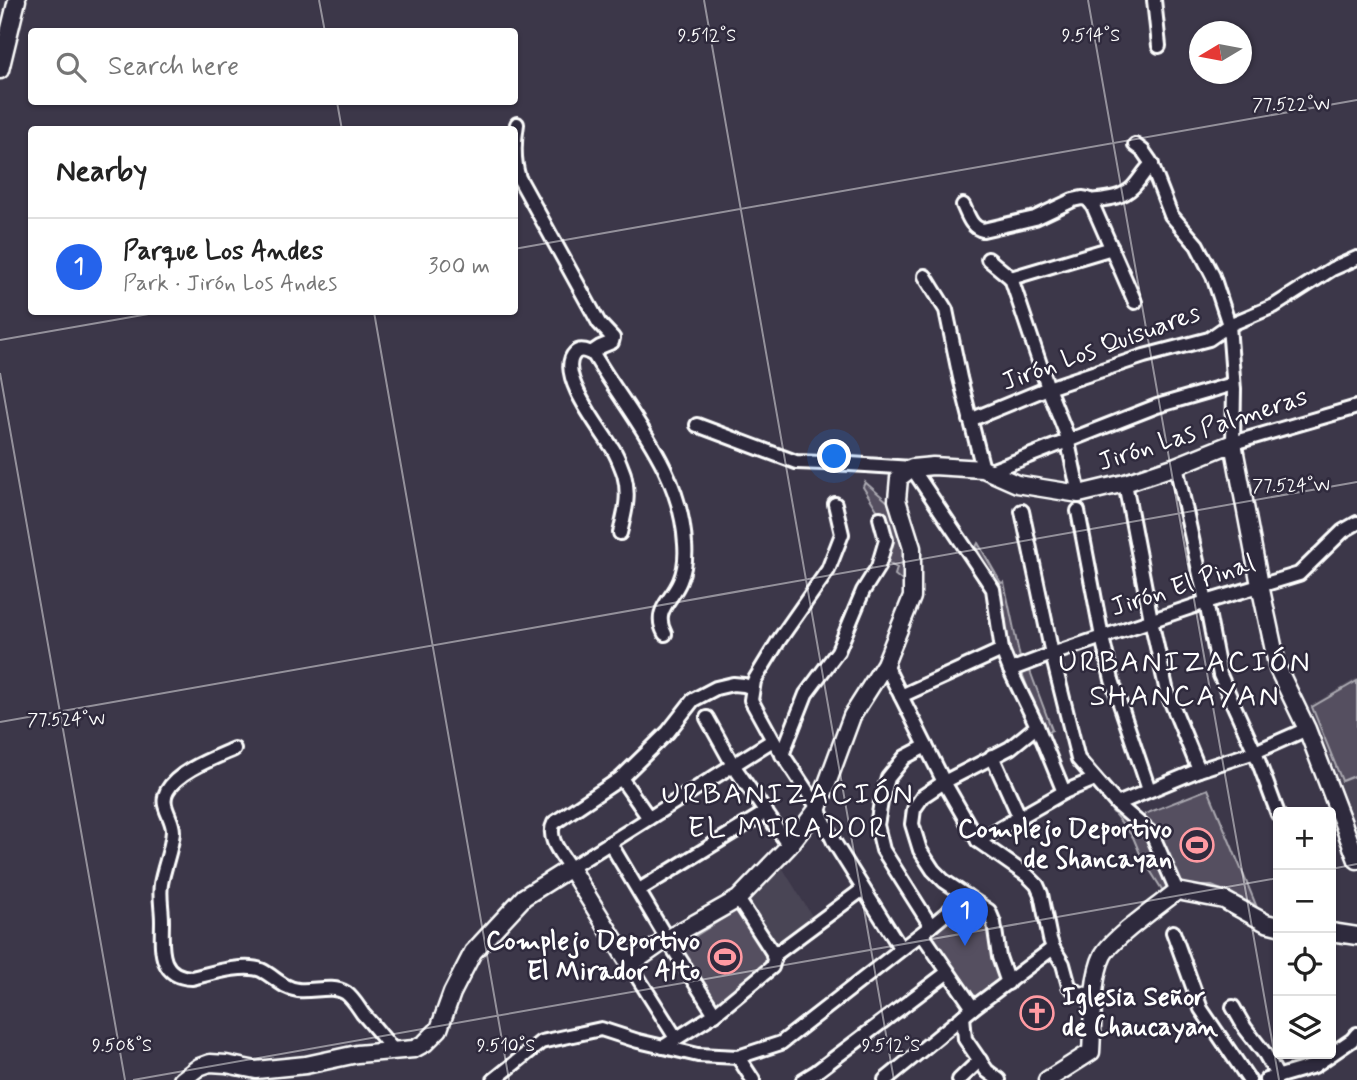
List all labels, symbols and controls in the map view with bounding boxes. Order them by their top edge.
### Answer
north arrow [1189,21,1252,84]
text: 9.512°S [678,24,736,48]
text: 9.514°S [1062,24,1120,48]
search box [28,28,518,105]
icon: search [52,48,90,86]
text: Search here [108,50,239,84]
text: 77.522°W [1252,93,1330,117]
text: Nearby [56,152,147,191]
text: Parque Los Andes [123,235,323,269]
text: 1 [74,252,84,282]
text: 300 m [428,252,490,282]
text: Park · Jirón Los Andes [123,269,337,299]
street label: Jirón Los Quisuares [997,296,1205,400]
street label: Jirón Las Palmeras [1094,380,1312,480]
your location [817,439,851,473]
text: 77.524°W [1252,474,1330,498]
street label: Jirón El Pinal [1106,547,1260,625]
district label: URBANIZACIÓN SHANCAYAN [1058,643,1312,716]
text: 77.524°W [27,708,105,732]
district label: URBANIZACIÓN EL MIRADOR [661,775,915,848]
map controls [1273,807,1336,1059]
button: + [1273,807,1336,870]
place label: Complejo Deportivo de Shancayan [958,813,1172,877]
sports icon: Complejo Deportivo de Shancayan [1178,826,1216,864]
button: − [1273,870,1336,933]
pin: 1 [942,888,988,946]
place label: Complejo Deportivo El Mirador Alto [486,925,700,989]
button: locate [1273,933,1336,996]
sports icon: Complejo Deportivo El Mirador Alto [706,938,744,976]
place label: Iglesia Señor de Chaucayan [1062,981,1218,1045]
church icon: Iglesia Señor de Chaucayan [1018,994,1056,1032]
button: layers [1273,996,1336,1059]
text: 9.508°S [92,1034,152,1058]
text: 9.510°S [477,1034,535,1058]
text: 9.512°S [862,1034,920,1058]

